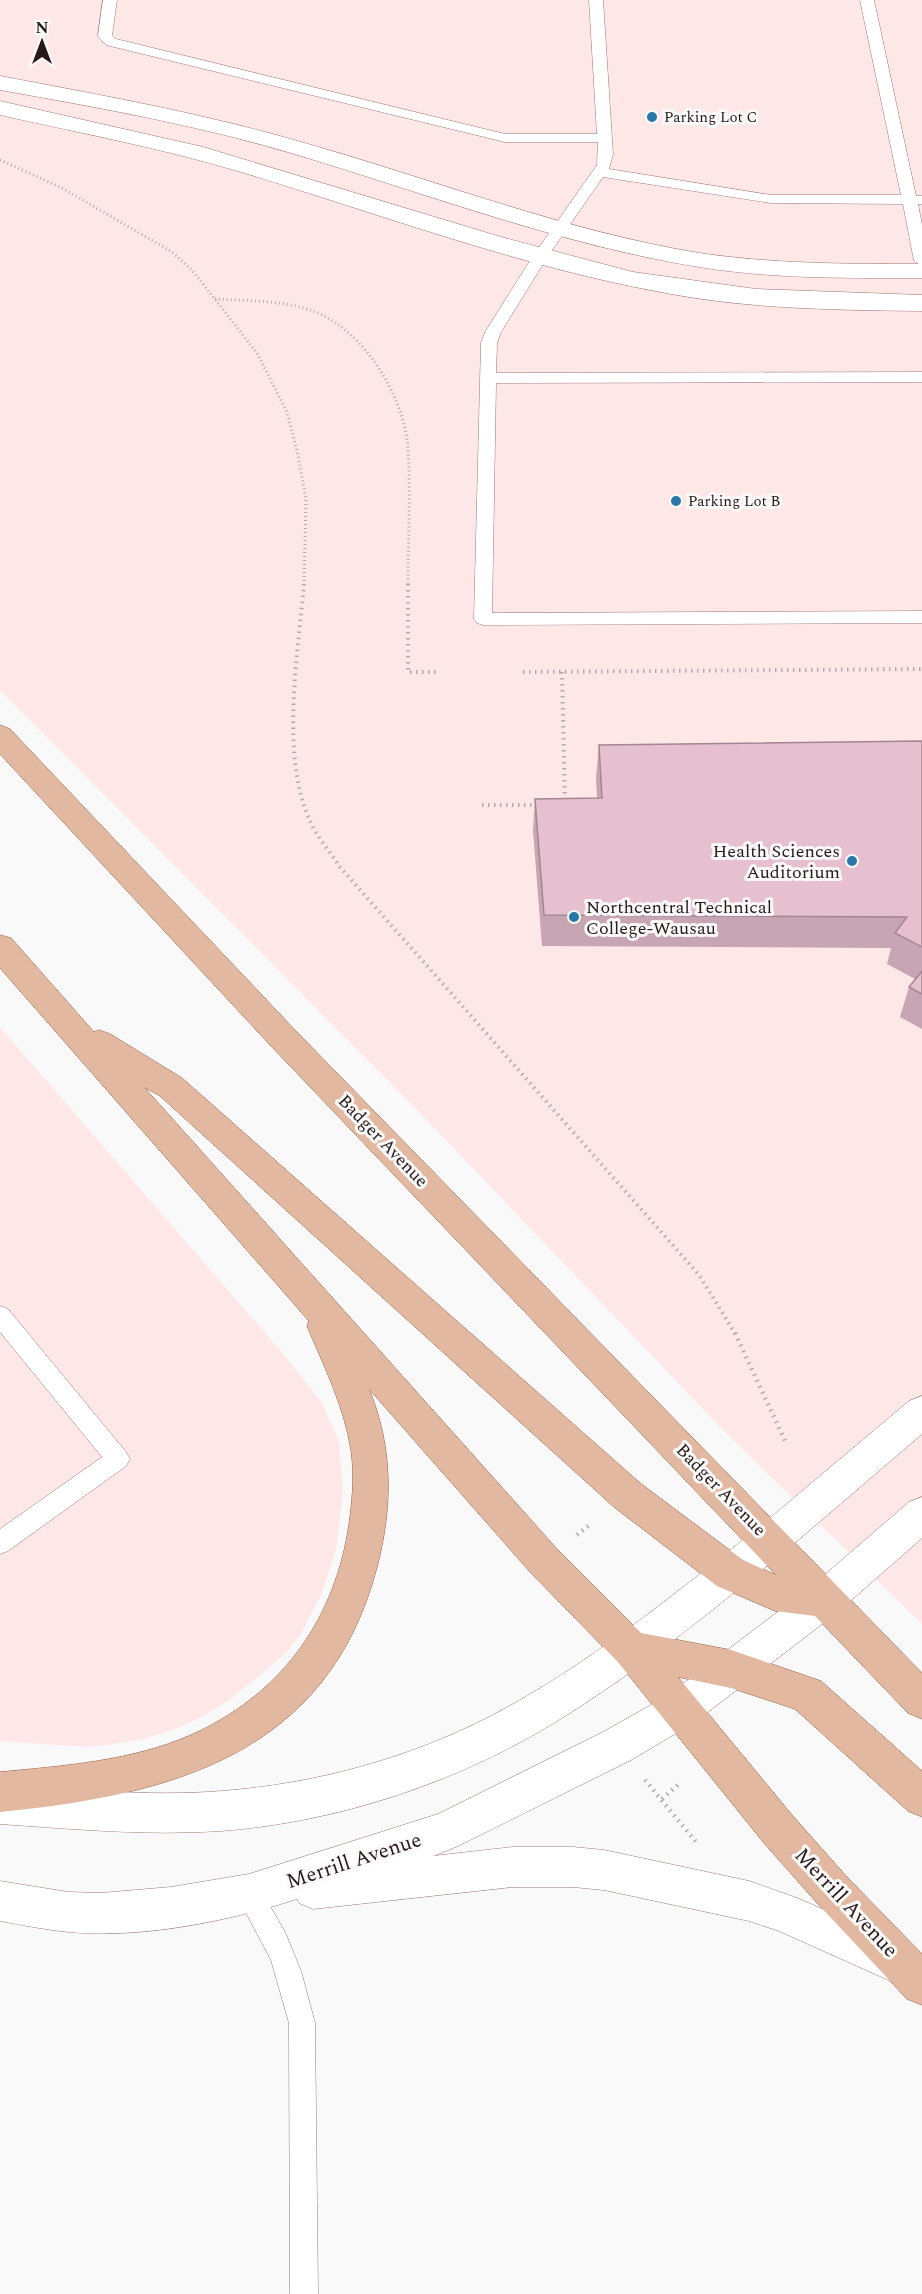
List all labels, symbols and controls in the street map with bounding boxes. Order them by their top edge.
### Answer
north arrow [12,12,72,72]
text: N [35,16,49,40]
place label: Parking Lot C [664,106,757,129]
marker: Parking Lot C [645,110,659,124]
place label: Parking Lot B [688,490,781,513]
marker: Parking Lot B [669,494,683,508]
place label: Health Sciences Auditorium [713,838,840,886]
marker: Health Sciences Auditorium [845,854,859,868]
place label: Northcentral Technical College-Wausau [586,894,772,942]
marker: Northcentral Technical College-Wausau [567,910,581,924]
street label: Badger Avenue [332,1088,434,1194]
street label: Badger Avenue [670,1437,772,1543]
street label: Merrill Avenue [282,1824,426,1898]
street label: Merrill Avenue [786,1841,906,1965]

